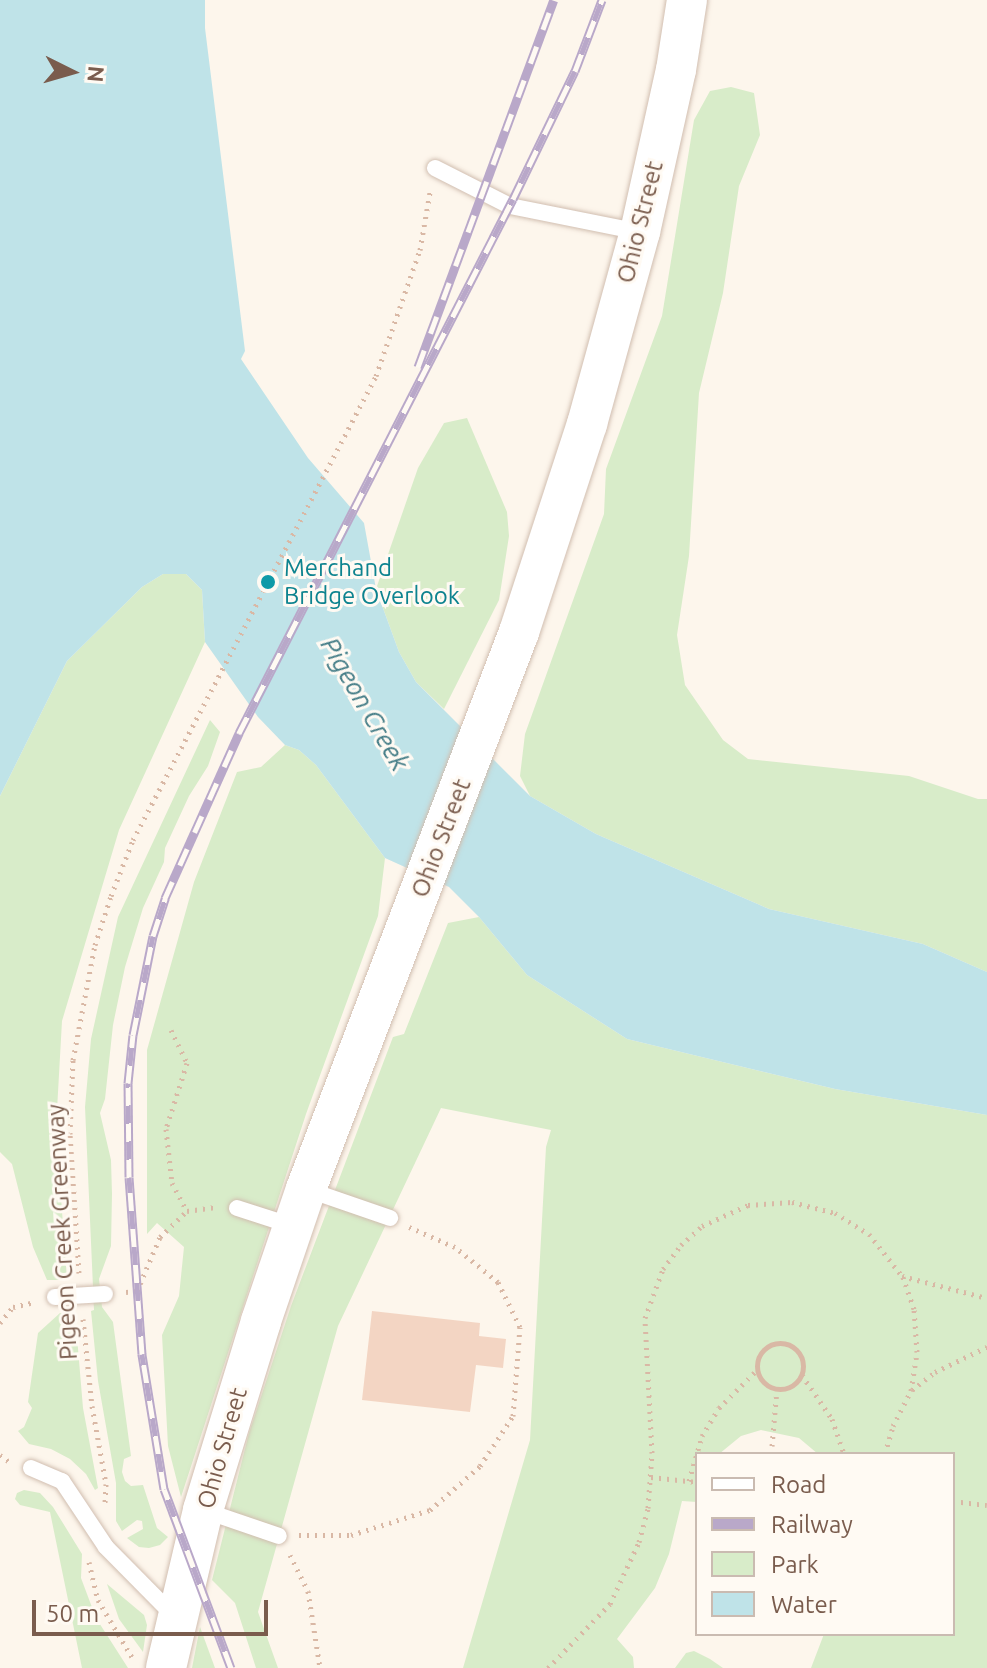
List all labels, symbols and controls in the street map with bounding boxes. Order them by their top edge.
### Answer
north arrow [32,32,112,112]
text: N [83,65,110,83]
street label: Ohio Street [611,158,669,286]
place label: Merchand Bridge Overlook [284,554,460,610]
marker: Merchand Bridge Overlook [259,573,277,591]
water label: Pigeon Creek [314,632,416,776]
street label: Ohio Street [405,775,477,901]
street label: Pigeon Creek Greenway [41,1103,83,1361]
street label: Ohio Street [191,1384,253,1512]
legend [695,1452,955,1636]
text: Road [771,1471,826,1498]
text: Railway [771,1511,853,1538]
text: Park [771,1551,819,1578]
scale bar [36,1584,272,1634]
text: Water [771,1591,837,1618]
text: 50 m [46,1600,99,1627]

